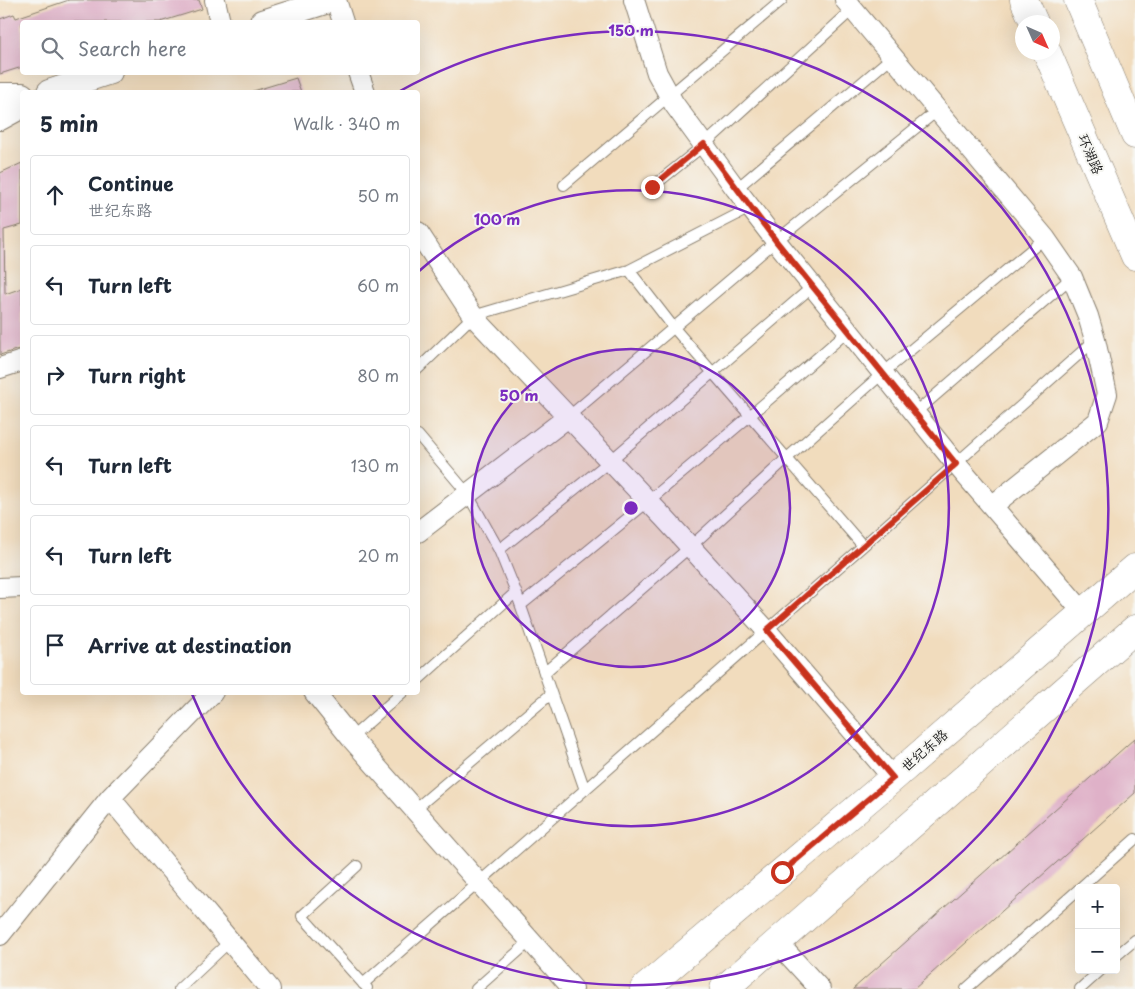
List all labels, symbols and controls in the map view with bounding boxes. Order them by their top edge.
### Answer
north arrow [1015,15,1060,60]
text: 150 m [608,18,654,41]
search box [20,20,420,75]
icon: search [38,34,66,62]
text: Search here [78,34,187,62]
text: 5 min [40,107,98,139]
text: Walk · 340 m [293,111,400,135]
street label: 环湖路 [1073,131,1109,177]
text: Continue [88,169,174,197]
route end [641,176,664,199]
icon: ahead [41,181,69,209]
text: 50 m [358,183,399,207]
text: 世纪东路 [88,197,152,221]
text: 100 m [474,207,520,230]
icon: left [41,271,69,299]
text: Turn left [88,271,172,299]
text: 60 m [357,273,399,297]
icon: right [41,361,69,389]
text: Turn right [88,361,186,389]
text: 80 m [357,363,399,387]
text: 50 m [500,383,538,406]
icon: left [41,451,69,479]
text: Turn left [88,451,172,479]
text: 130 m [351,453,399,477]
centre of rings [622,499,640,517]
icon: left [41,541,69,569]
text: Turn left [88,541,172,569]
text: 20 m [358,543,399,567]
icon: arrive [41,631,69,659]
text: Arrive at destination [88,631,292,659]
street label: 世纪东路 [896,724,952,776]
route start [771,861,794,884]
map controls [1075,884,1120,974]
button: + [1075,884,1120,929]
button: − [1075,929,1120,974]

